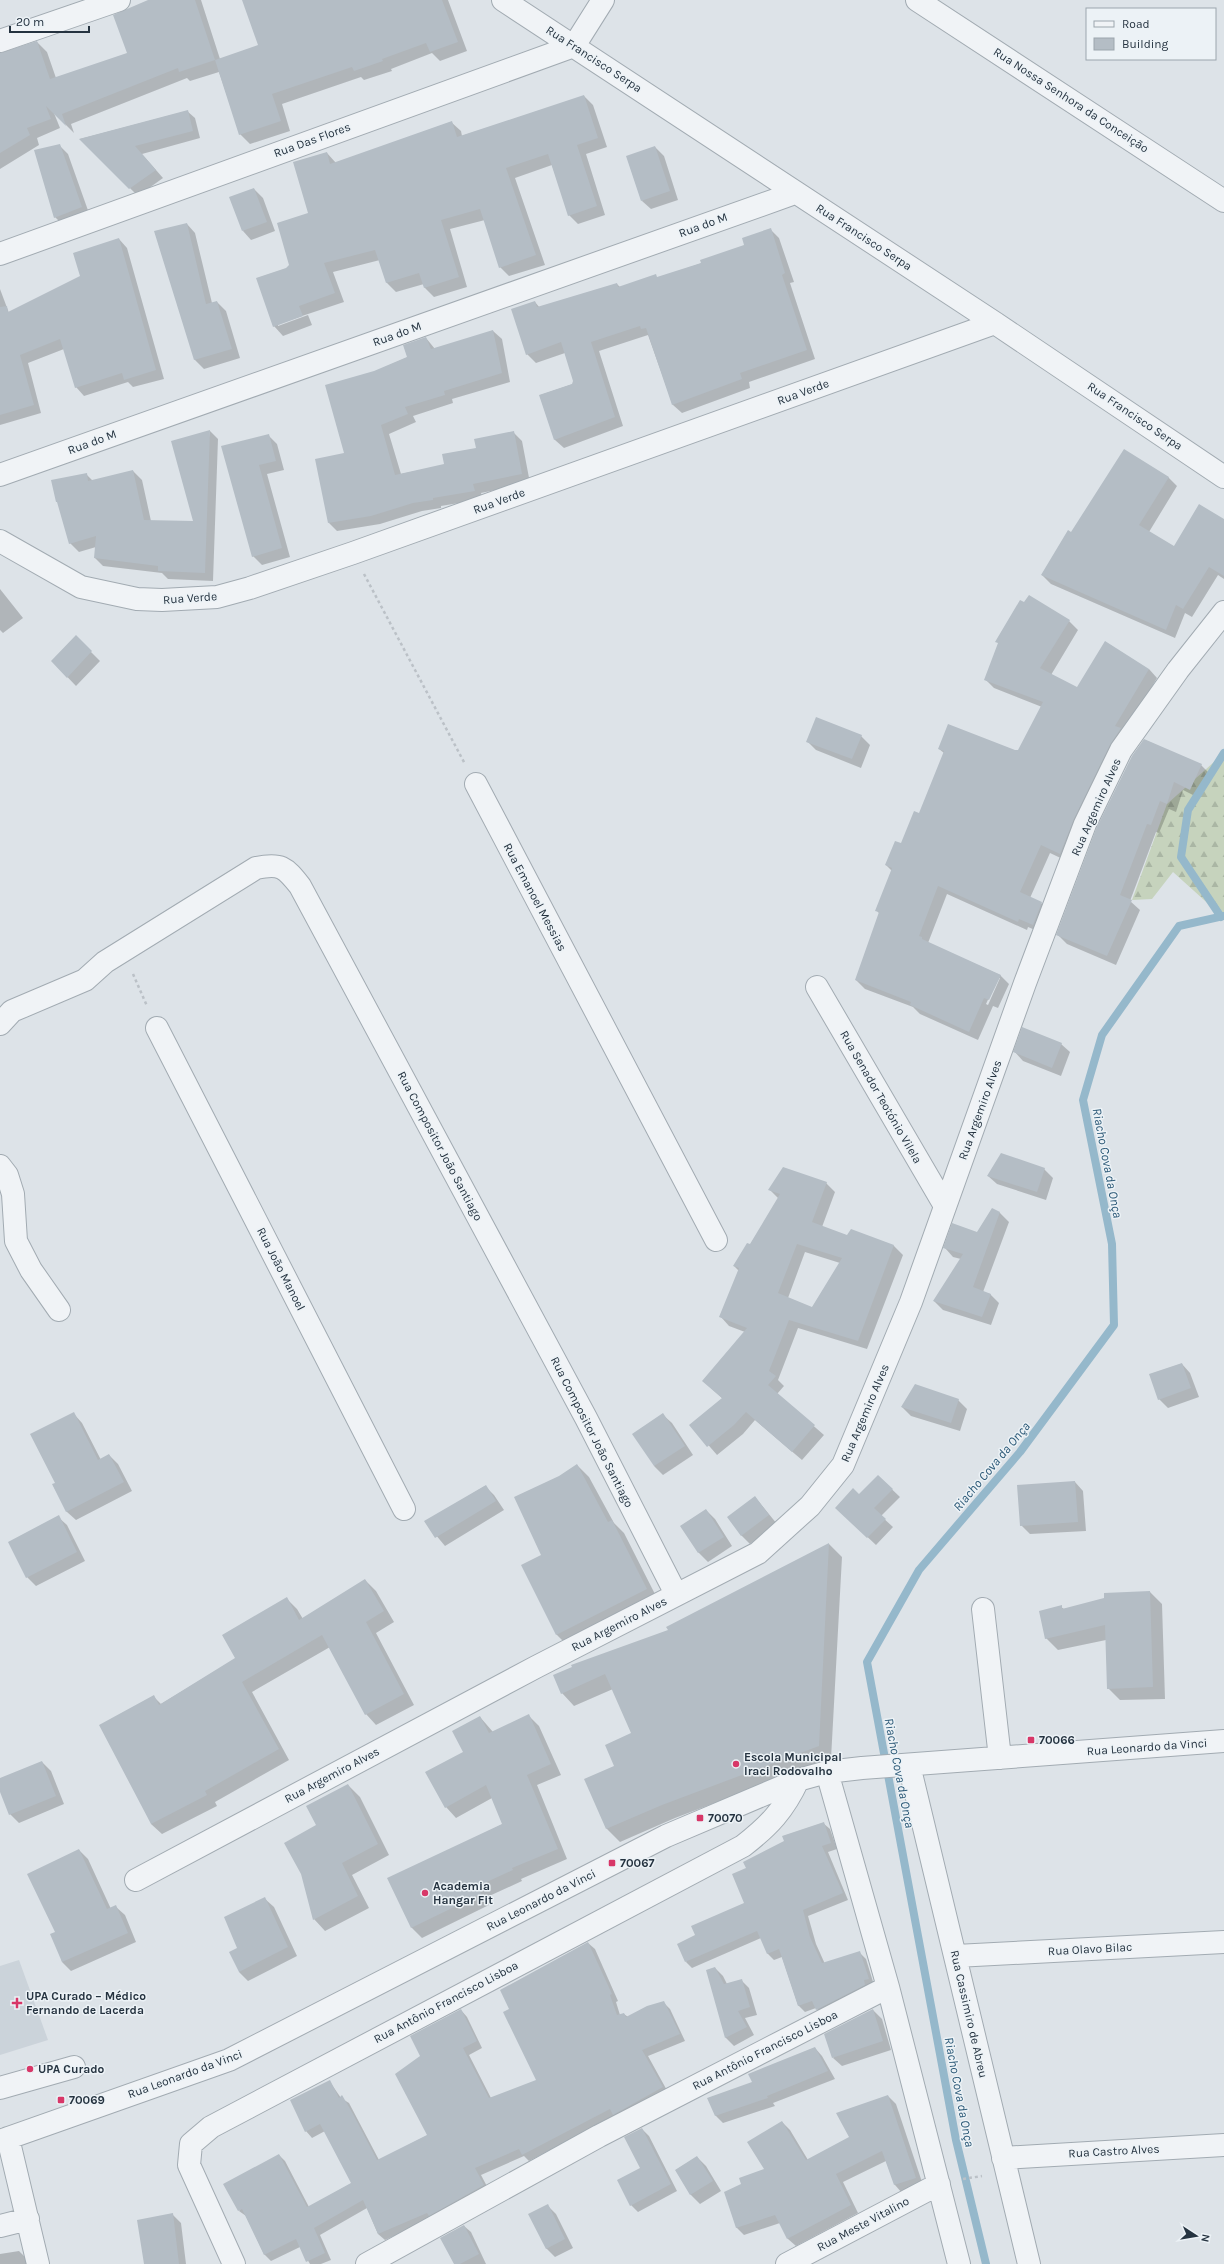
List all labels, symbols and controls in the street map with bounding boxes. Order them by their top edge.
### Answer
scale bar [10,8,89,34]
legend [1086,8,1216,60]
text: 20 m [16,15,44,29]
text: Road [1122,17,1150,31]
street label: Rua Francisco Serpa [543,23,645,95]
text: Building [1122,37,1169,51]
street label: Rua Nossa Senhora da Conceição [991,45,1151,155]
street label: Rua Das Flores [272,120,352,160]
street label: Rua Francisco Serpa [813,201,915,273]
street label: Rua do M [677,210,729,240]
street label: Rua do M [371,319,423,349]
street label: Rua Verde [775,376,831,408]
street label: Rua Francisco Serpa [1085,379,1185,453]
street label: Rua do M [66,427,118,457]
street label: Rua Verde [471,485,527,517]
street label: Rua Verde [162,589,218,607]
street label: Rua Argemiro Alves [1068,756,1124,858]
street label: Rua Emanoel Messias [501,841,569,953]
street label: Rua Senador Teotónio Vilela [837,1028,925,1166]
street label: Rua Argemiro Alves [955,1058,1005,1162]
street label: Rua Compositor João Santiago [395,1069,485,1223]
water label: Riacho Cova da Onça [1089,1107,1126,1220]
street label: Rua João Manoel [254,1225,308,1313]
street label: Rua Compositor João Santiago [548,1354,636,1510]
street label: Rua Argemiro Alves [838,1362,892,1464]
water label: Riacho Cova da Onça [950,1418,1033,1514]
street label: Rua Argemiro Alves [569,1594,669,1654]
water label: Riacho Cova da Onça [881,1717,918,1830]
place label: 70066 [1039,1733,1075,1747]
marker: 70066 [1026,1735,1036,1745]
street label: Rua Leonardo da Vinci [1086,1736,1208,1758]
street label: Rua Argemiro Alves [282,1744,382,1806]
place label: Escola Municipal Iraci Rodovalho [744,1750,842,1778]
marker: Escola Municipal Iraci Rodovalho [731,1759,741,1769]
place label: 70070 [708,1811,743,1825]
marker: 70070 [695,1813,705,1823]
place label: 70067 [620,1856,654,1870]
marker: 70067 [607,1858,617,1868]
street label: Rua Leonardo da Vinci [484,1866,598,1934]
place label: Academia Hangar Fit [433,1879,493,1907]
marker: Academia Hangar Fit [420,1888,430,1898]
street label: Rua Olavo Bilac [1047,1940,1133,1958]
street label: Rua Cassimiro de Abreu [947,1949,991,2079]
street label: Rua Antônio Francisco Lisboa [371,1958,521,2046]
place label: UPA Curado – Médico Fernando de Lacerda [26,1989,146,2017]
marker: UPA Curado – Médico Fernando de Lacerda [11,1997,23,2009]
street label: Rua Antônio Francisco Lisboa [690,2007,840,2093]
water label: Riacho Cova da Onça [941,2036,978,2149]
street label: Rua Leonardo da Vinci [126,2047,244,2101]
place label: UPA Curado [38,2062,105,2076]
marker: UPA Curado [25,2064,35,2074]
place label: 70069 [69,2093,105,2107]
marker: 70069 [56,2095,66,2105]
street label: Rua Castro Alves [1068,2142,1160,2160]
street label: Rua Meste Vitalino [814,2194,912,2254]
north arrow [1176,2216,1216,2256]
text: N [1198,2233,1212,2243]

